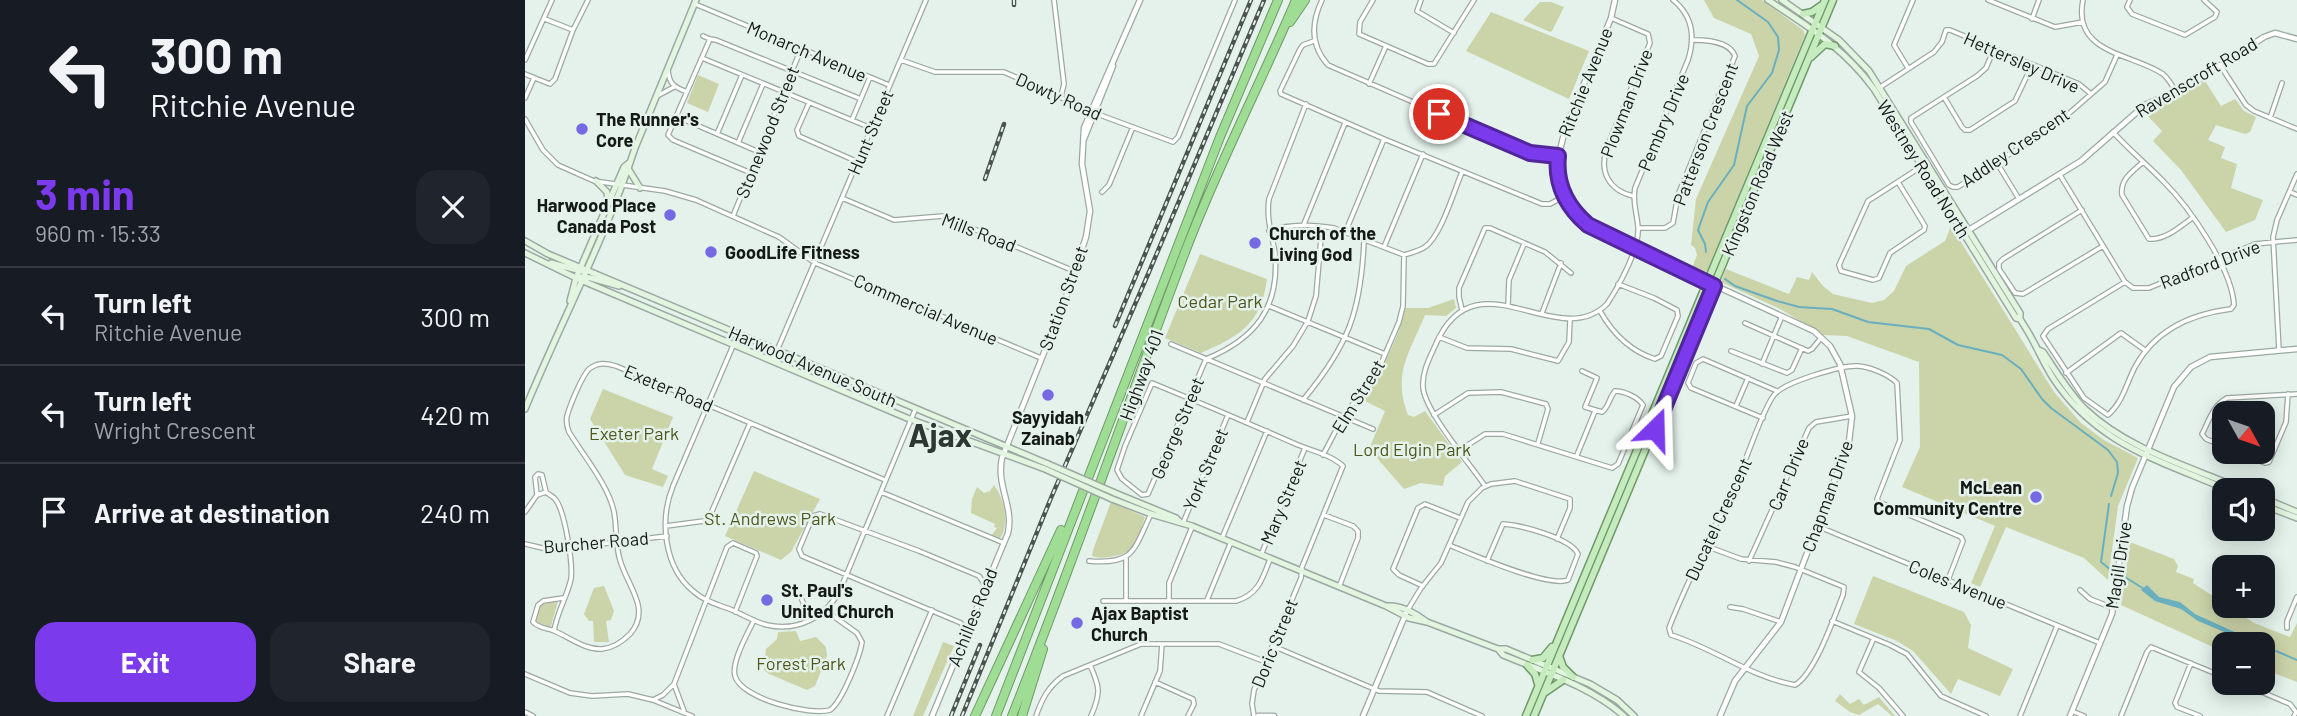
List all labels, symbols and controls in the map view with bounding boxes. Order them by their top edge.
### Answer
street label: Monarch Avenue [744,16,870,86]
street label: Ritchie Avenue [1553,24,1617,140]
text: 300 m [150,25,283,84]
street label: Hettersley Drive [1961,27,2083,97]
icon: left [35,28,126,119]
street label: Ravenscroft Road [2131,32,2261,122]
street label: Plowman Drive [1595,46,1657,160]
street label: Patterson Crescent [1668,60,1742,208]
street label: Stonewood Street [731,63,803,201]
street label: Dowty Road [1013,67,1105,125]
street label: Pembry Drive [1633,70,1693,174]
pin [1409,84,1469,144]
text: Ritchie Avenue [150,85,356,123]
street label: Hunt Street [842,86,898,178]
icon: arrive [1420,95,1458,133]
street label: Westney Road North [1873,96,1975,242]
street label: Addley Crescent [1956,103,2074,191]
street label: Kingston Road West [1716,107,1798,259]
place label: The Runner's Core [596,108,699,151]
marker: The Runner's Core [574,121,590,137]
text: 3 min [35,168,135,218]
button: close [416,170,490,244]
place label: Harwood Place Canada Post [537,194,656,237]
marker: Harwood Place Canada Post [662,207,678,223]
street label: Mills Road [939,208,1019,256]
text: 960 m · 15:33 [35,219,161,247]
place label: Church of the Living God [1269,222,1376,265]
marker: Church of the Living God [1247,235,1263,251]
street label: Radford Drive [2157,235,2263,293]
place label: GoodLife Fitness [725,241,860,263]
street label: Station Street [1034,243,1092,353]
marker: GoodLife Fitness [703,244,719,260]
street label: Commercial Avenue [851,269,1001,349]
text: Turn left [94,287,192,318]
park label: Cedar Park [1177,290,1263,312]
icon: left [35,297,73,335]
text: 300 m [421,301,490,332]
text: Ritchie Avenue [94,318,242,346]
street label: Harwood Avenue South [725,321,901,411]
street label: Highway 401 [1114,327,1168,423]
street label: Elm Street [1327,355,1389,437]
street label: Exeter Road [621,359,717,417]
street label: George Street [1146,374,1208,482]
text: Turn left [94,385,192,416]
marker: Sayyidah Zainab [1040,387,1056,403]
position arrow [1618,392,1692,466]
icon: left [35,395,73,433]
text: 420 m [420,399,490,430]
north arrow [2212,401,2275,464]
map controls [2212,401,2275,695]
place label: Sayyidah Zainab [1012,406,1084,449]
district label: Ajax [908,415,972,453]
text: Wright Crescent [94,416,256,444]
park label: Exeter Park [589,422,679,444]
street label: York Street [1178,425,1232,513]
street label: Carr Drive [1763,434,1813,514]
street label: Chapman Drive [1797,437,1857,555]
park label: Lord Elgin Park [1353,438,1471,460]
street label: Ducatel Crescent [1680,454,1756,584]
street label: Mary Street [1255,456,1311,548]
place label: McLean Community Centre [1873,476,2022,519]
button: sound [2212,478,2275,541]
marker: McLean Community Centre [2028,489,2044,505]
icon: arrive [35,493,73,531]
text: Arrive at destination [94,497,330,528]
text: 240 m [420,497,490,528]
park label: St. Andrews Park [704,507,836,529]
street label: Magill Drive [2100,520,2136,610]
street label: Burcher Road [542,526,650,558]
street label: Coles Avenue [1906,554,2010,614]
button: + [2212,555,2275,618]
street label: Achilles Road [942,565,1002,669]
place label: St. Paul's United Church [781,579,894,622]
marker: St. Paul's United Church [759,592,775,608]
street label: Doric Street [1246,595,1302,691]
place label: Ajax Baptist Church [1091,602,1189,645]
marker: Ajax Baptist Church [1069,615,1085,631]
button: Exit [35,622,256,702]
button: Share [270,622,490,702]
button: − [2212,632,2275,695]
park label: Forest Park [756,652,846,674]

